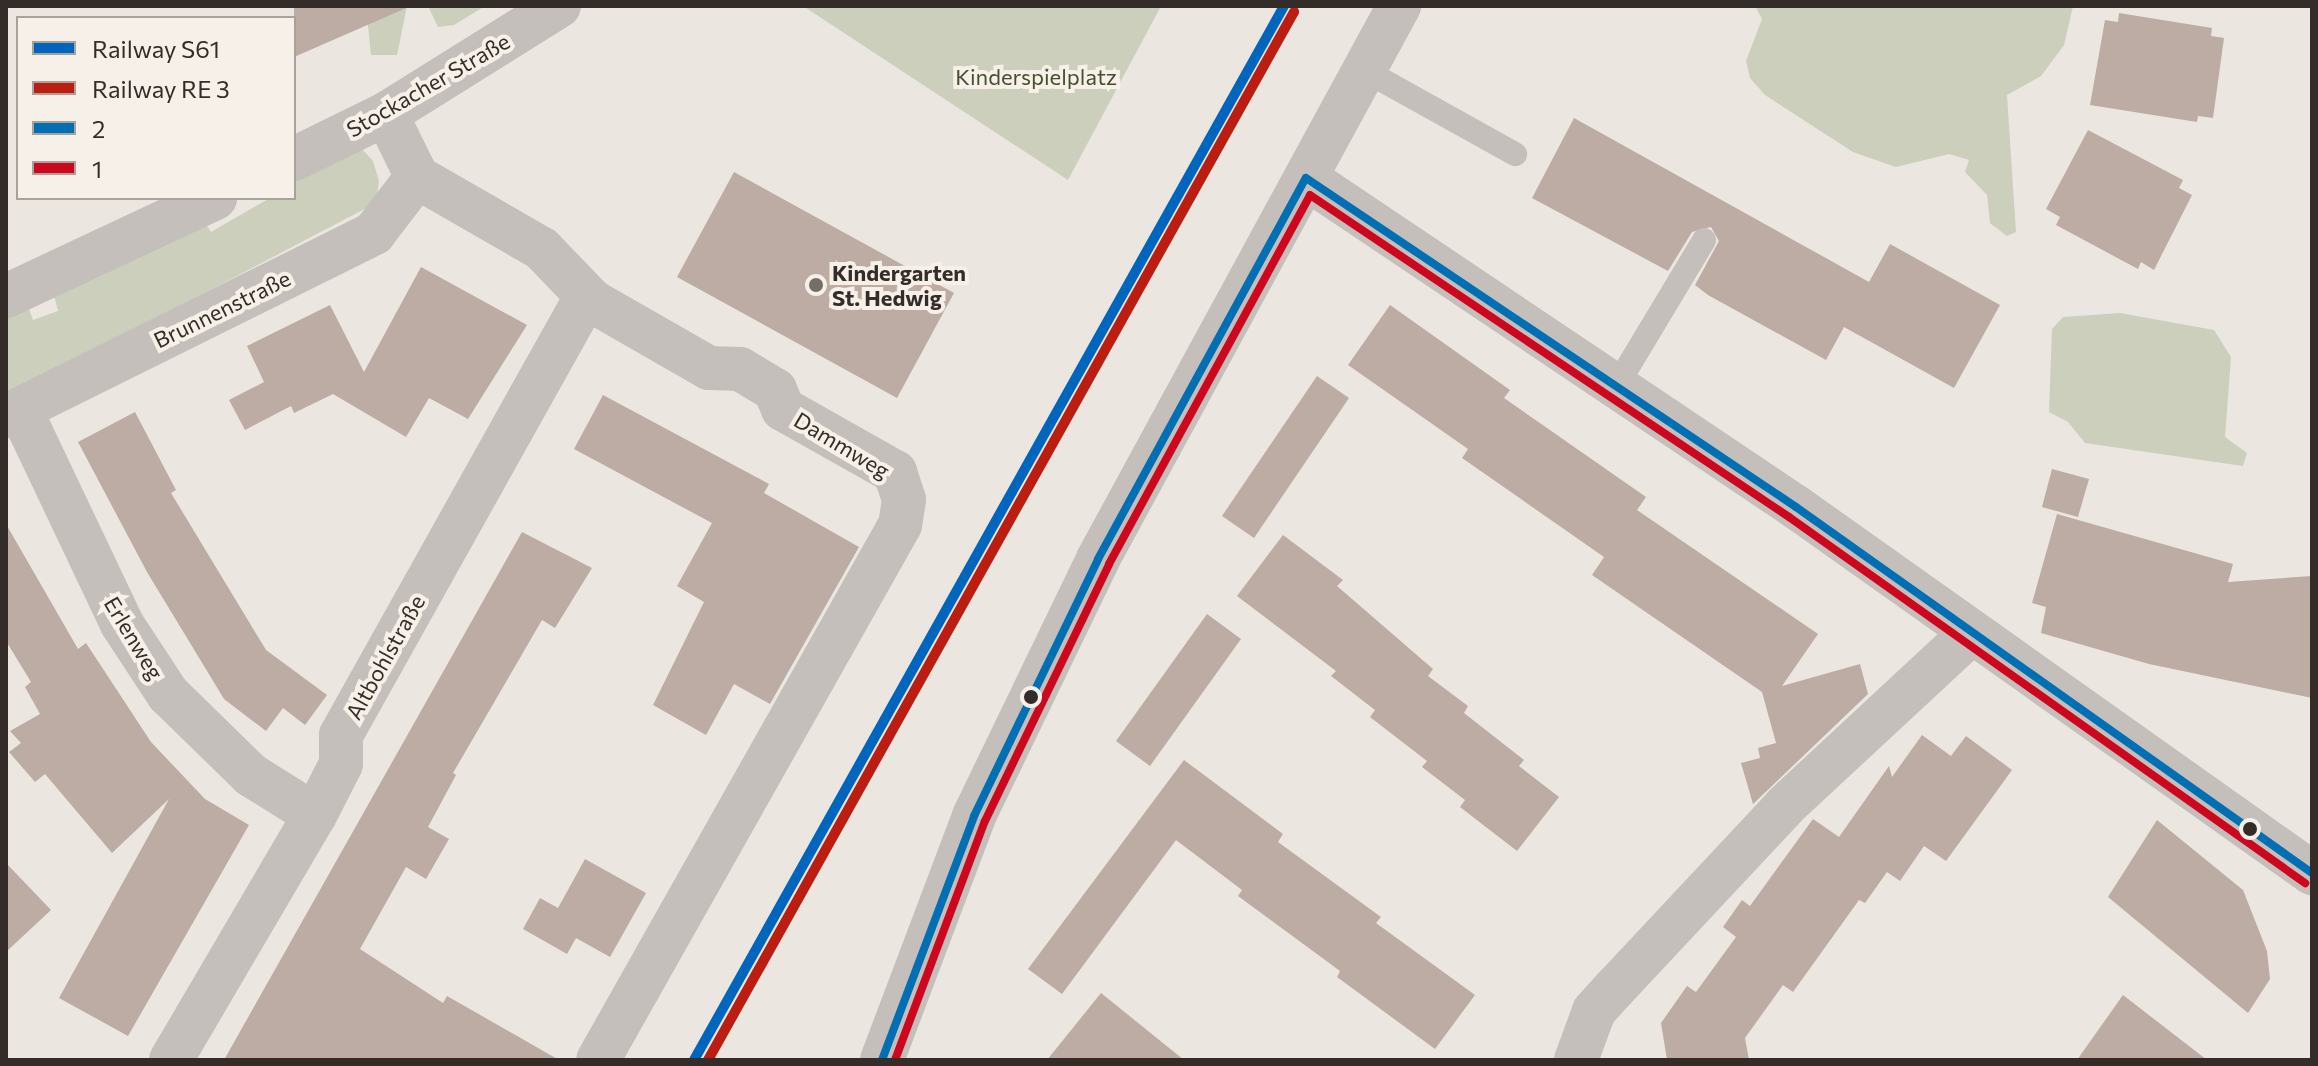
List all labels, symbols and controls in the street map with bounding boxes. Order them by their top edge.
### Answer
legend [16,16,296,200]
street label: Stockacher Straße [342,28,514,142]
text: Railway S61 [92,34,220,63]
park label: Kinderspielplatz [955,64,1117,90]
text: Railway RE 3 [92,74,230,103]
text: 2 [92,114,105,143]
text: 1 [92,154,102,183]
place label: Kindergarten St. Hedwig [832,259,966,310]
street label: Brunnenstraße [149,265,295,353]
marker: Kindergarten St. Hedwig [807,276,825,294]
street label: Dammweg [790,406,894,484]
street label: Altbohlstraße [340,590,430,724]
street label: Erlenweg [99,592,169,684]
unlabelled marker [1023,689,1039,705]
unlabelled marker [2242,821,2258,837]

